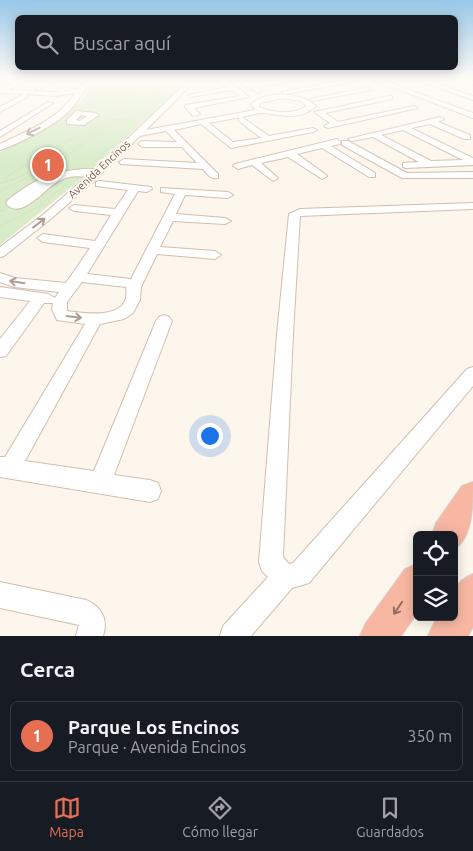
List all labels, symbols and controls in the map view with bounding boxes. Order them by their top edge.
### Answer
search box [15,15,458,70]
icon: search [33,29,61,57]
text: Buscar aquí [73,32,171,54]
one-way arrow [26,127,41,136]
street label: Avenida Encinos [66,137,132,201]
pin: 1 [32,146,64,184]
one-way arrow [32,218,46,228]
one-way arrow [9,277,25,287]
one-way arrow [65,312,81,322]
your location [197,423,223,449]
map controls [413,531,458,621]
button: locate [413,531,458,576]
button: layers [413,576,458,621]
one-way arrow [393,601,403,615]
text: Cerca [20,657,75,681]
text: Parque Los Encinos [68,716,240,738]
text: 1 [32,727,42,745]
text: 350 m [407,727,452,745]
text: Parque · Avenida Encinos [68,738,246,756]
tab: Mapa [49,794,84,840]
tab: Cómo llegar [182,794,258,840]
tab: Guardados [356,794,424,840]

